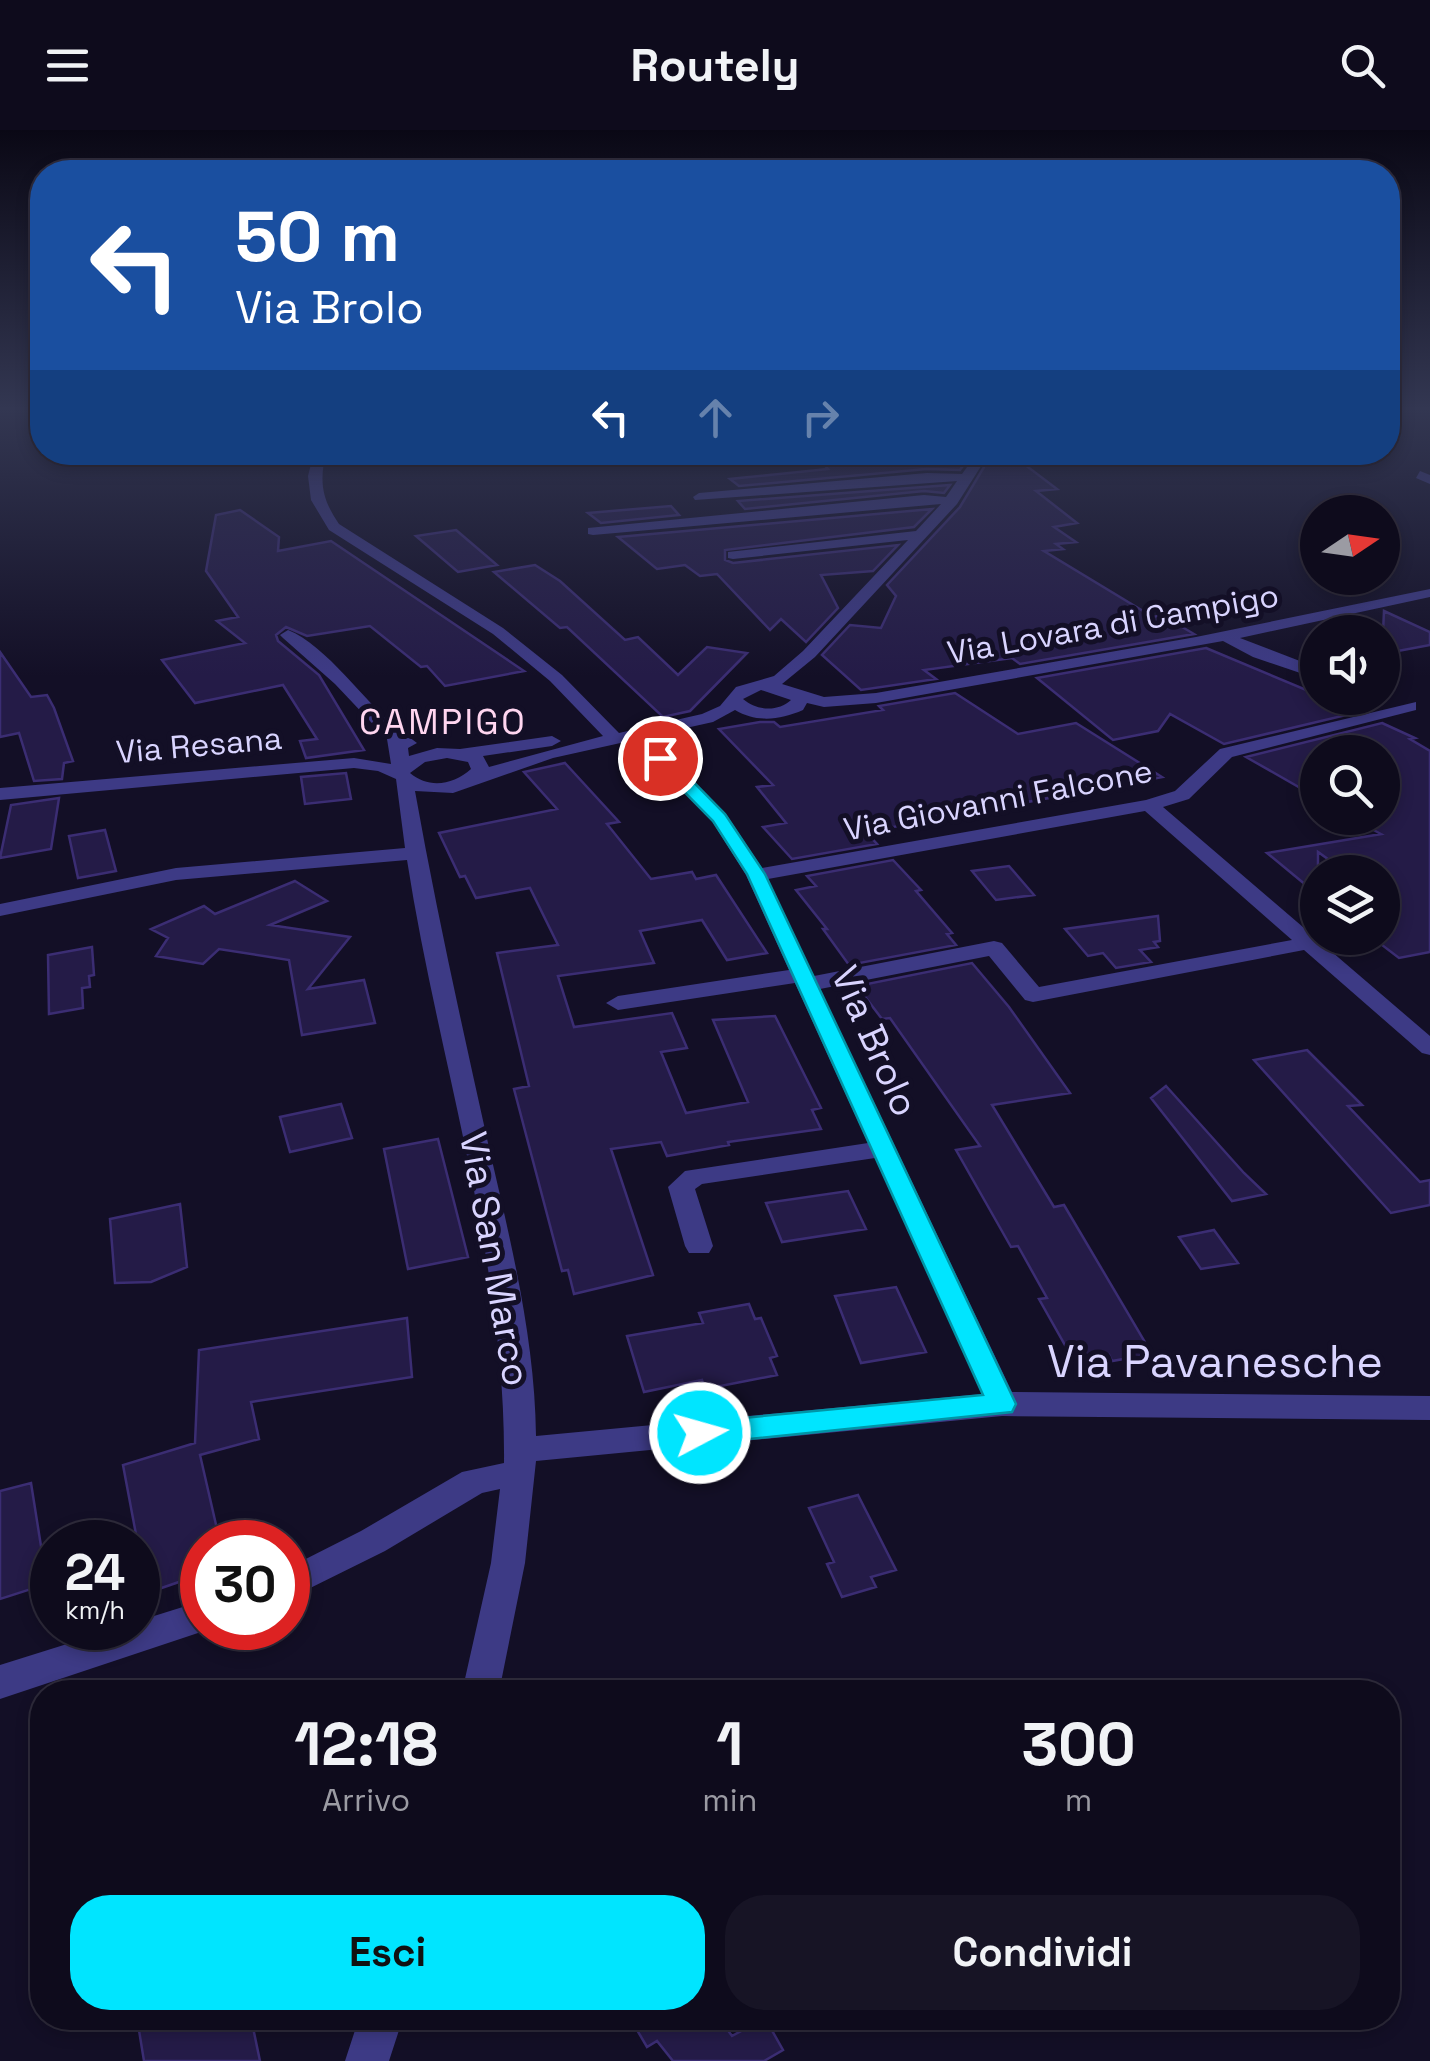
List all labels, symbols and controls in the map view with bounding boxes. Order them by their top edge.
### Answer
text: Routely [630,37,800,94]
icon: menu [40,38,95,93]
icon: search [1335,38,1390,93]
text: 50 m [235,192,400,281]
icon: left [70,200,200,330]
text: Via Brolo [235,279,424,336]
icon: left [583,390,638,445]
icon: ahead [688,390,743,445]
icon: right [793,390,848,445]
north arrow [1300,495,1400,595]
map controls [1300,495,1400,955]
street label: Via Lovara di Campigo [944,575,1282,673]
button: sound [1300,615,1400,715]
district label: CAMPIGO [359,700,527,744]
pin [618,716,703,801]
street label: Via Resana [114,718,284,772]
icon: arrive [633,731,688,786]
button: search [1300,735,1400,835]
street label: Via Giovanni Falcone [840,750,1156,850]
button: layers [1300,855,1400,955]
street label: Via Brolo [821,958,929,1124]
street label: Via San Marco [449,1128,541,1390]
street label: Via Pavanesche [1047,1333,1383,1390]
position arrow [648,1381,752,1485]
speed limit sign: 30 [180,1520,310,1650]
text: 24 [65,1541,125,1605]
text: km/h [65,1594,125,1626]
text: 12:18 [294,1706,438,1783]
text: 1 [716,1706,743,1783]
text: 300 [1022,1706,1136,1783]
text: Arrivo [322,1780,410,1820]
text: min [702,1780,757,1820]
text: m [1065,1780,1092,1820]
button: Esci [70,1895,705,2010]
button: Condividi [725,1895,1360,2010]

